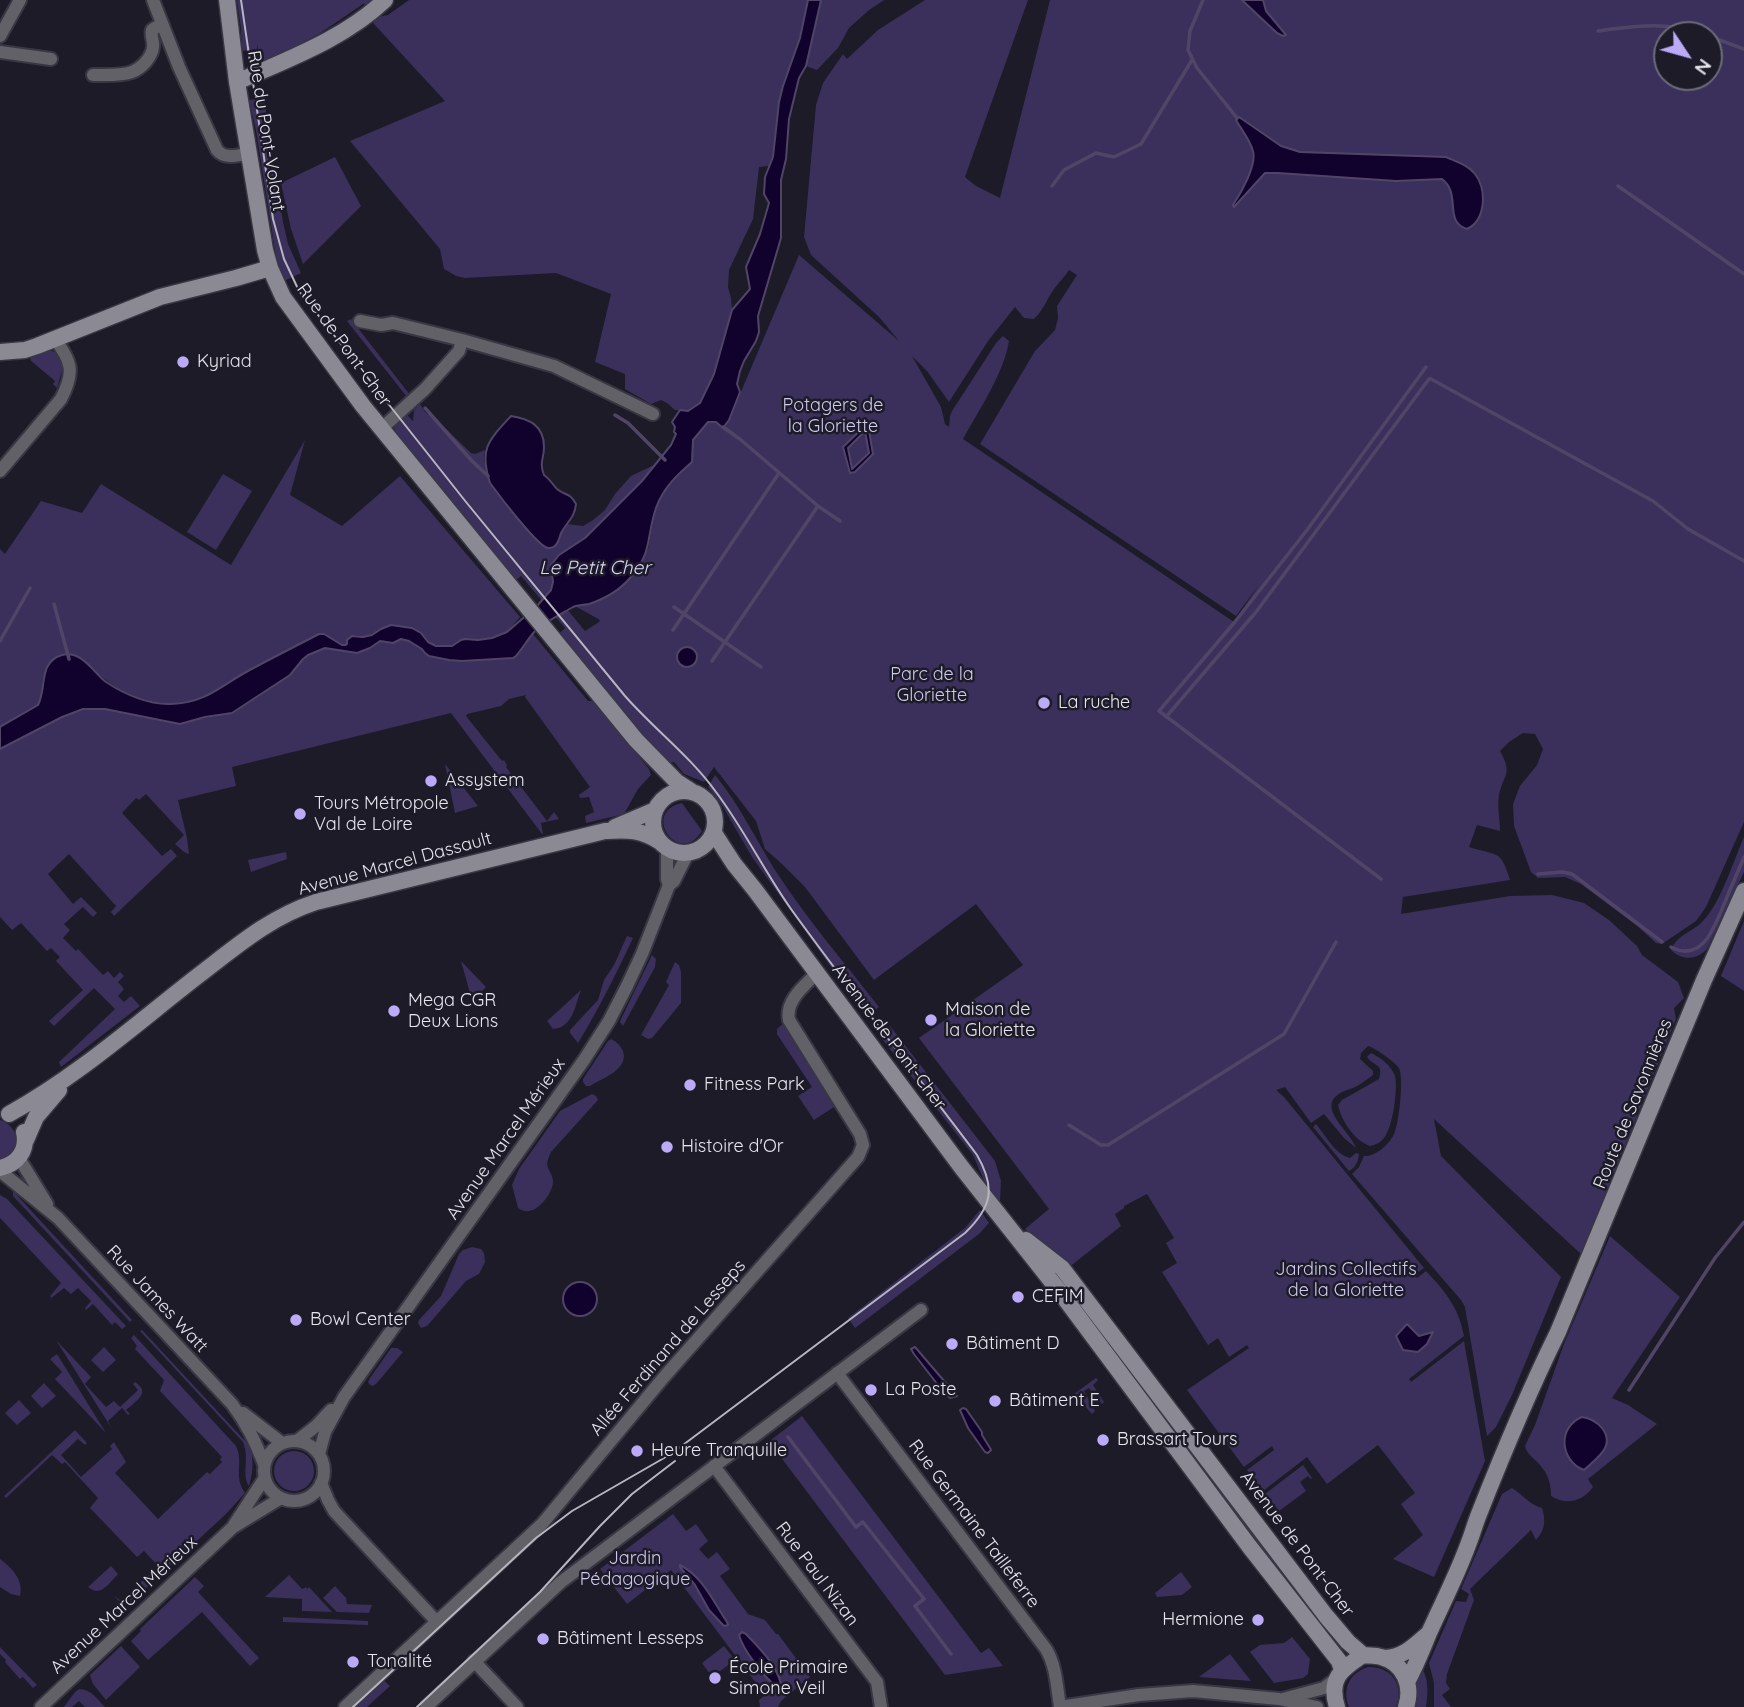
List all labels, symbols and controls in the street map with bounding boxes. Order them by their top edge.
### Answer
north arrow [1653,21,1723,91]
street label: Rue du Pont-Volant [243,49,289,213]
text: N [1690,54,1717,80]
street label: Rue de Pont-Cher [292,279,396,411]
place label: Kyriad [197,351,252,373]
marker: Kyriad [175,354,191,370]
park label: Potagers de la Gloriette [783,395,883,438]
water label: Le Petit Cher [539,557,651,579]
park label: Parc de la Gloriette [890,664,974,706]
place label: La ruche [1058,692,1130,714]
marker: La ruche [1036,695,1052,711]
place label: Assystem [445,770,525,792]
marker: Assystem [423,773,439,789]
place label: Tours Métropole Val de Loire [314,793,449,836]
marker: Tours Métropole Val de Loire [292,806,308,822]
street label: Avenue Marcel Dassault [296,828,494,900]
street label: Avenue de Pont-Cher [827,960,951,1114]
place label: Mega CGR Deux Lions [408,990,498,1032]
place label: Maison de la Gloriette [945,999,1036,1042]
marker: Mega CGR Deux Lions [386,1003,402,1019]
marker: Maison de la Gloriette [923,1012,939,1028]
street label: Route de Savonnières [1589,1016,1677,1192]
street label: Avenue Marcel Mérieux [442,1054,570,1224]
place label: Fitness Park [704,1074,805,1096]
marker: Fitness Park [682,1077,698,1093]
place label: Histoire d'Or [681,1136,784,1158]
marker: Histoire d'Or [659,1139,675,1155]
street label: Rue James Watt [102,1241,212,1357]
street label: Allée Ferdinand de Lesseps [586,1256,750,1440]
park label: Jardins Collectifs de la Gloriette [1275,1259,1417,1302]
place label: CEFIM [1032,1286,1084,1308]
marker: CEFIM [1010,1289,1026,1305]
place label: Bowl Center [310,1309,411,1331]
marker: Bowl Center [288,1312,304,1328]
place label: Bâtiment D [966,1333,1060,1355]
marker: Bâtiment D [944,1336,960,1352]
place label: La Poste [885,1379,956,1401]
marker: La Poste [863,1382,879,1398]
place label: Bâtiment E [1009,1390,1100,1412]
marker: Bâtiment E [987,1393,1003,1409]
place label: Brassart Tours [1117,1429,1237,1451]
marker: Brassart Tours [1095,1432,1111,1448]
street label: Rue Germaine Tailleferre [904,1436,1044,1612]
place label: Heure Tranquille [651,1440,787,1462]
marker: Heure Tranquille [629,1443,645,1459]
street label: Avenue de Pont-Cher [1235,1467,1359,1621]
street label: Rue Paul Nizan [771,1518,863,1630]
street label: Avenue Marcel Mérieux [46,1532,202,1678]
park label: Jardin Pédagogique [580,1548,690,1590]
place label: Hermione [1162,1609,1244,1631]
marker: Hermione [1250,1612,1266,1628]
place label: Bâtiment Lesseps [557,1628,704,1650]
marker: Bâtiment Lesseps [535,1631,551,1647]
place label: Tonalité [367,1651,432,1673]
marker: Tonalité [345,1654,361,1670]
place label: École Primaire Simone Veil [729,1657,848,1700]
marker: École Primaire Simone Veil [707,1670,723,1686]

